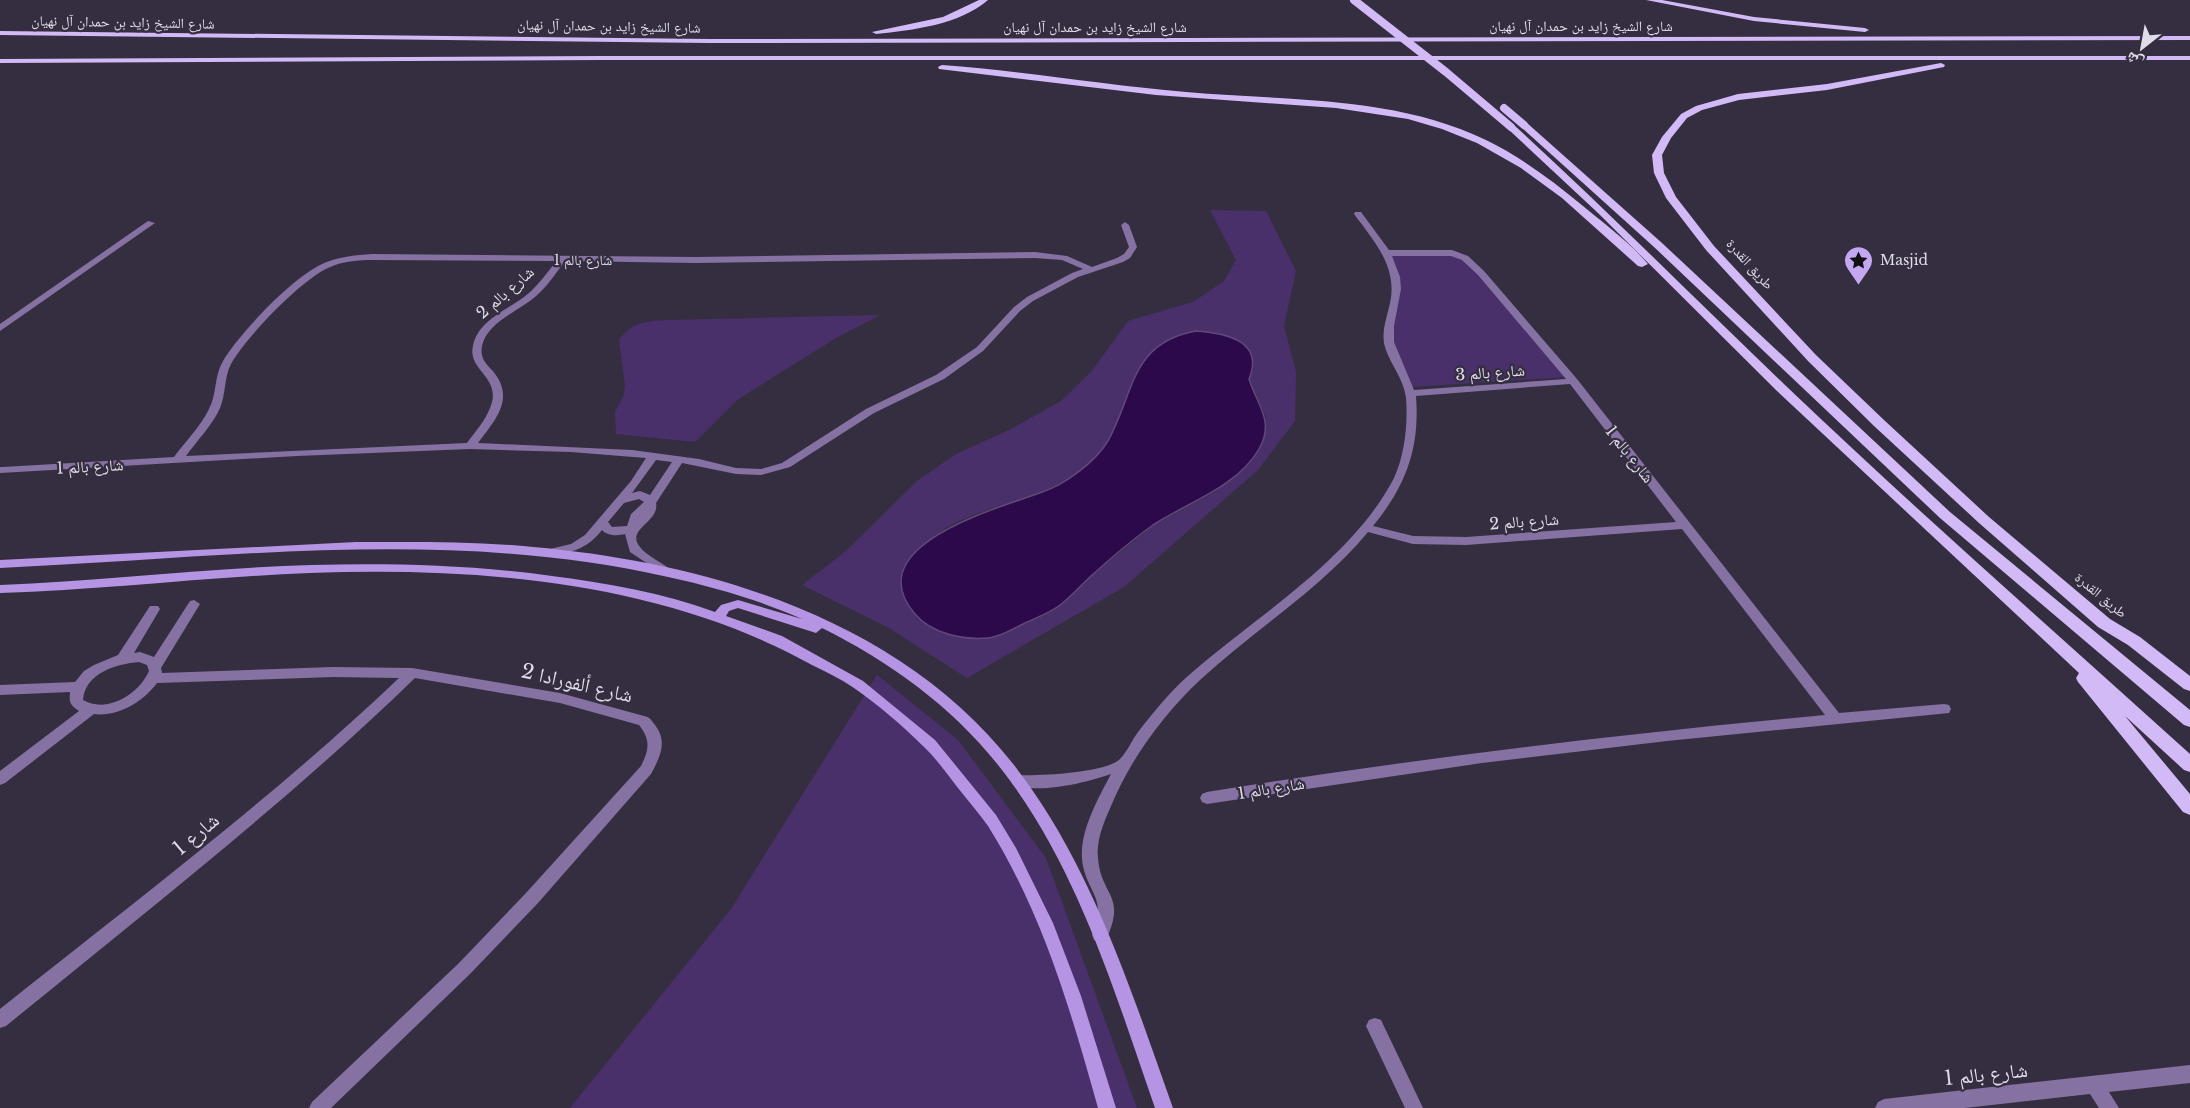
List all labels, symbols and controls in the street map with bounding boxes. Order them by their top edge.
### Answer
street label: شارع الشيخ زايد بن حمدان آل نهيان [31,11,215,34]
street label: شارع الشيخ زايد بن حمدان آل نهيان [517,15,701,38]
street label: شارع الشيخ زايد بن حمدان آل نهيان [1489,17,1673,36]
street label: شارع الشيخ زايد بن حمدان آل نهيان [1003,18,1187,37]
north arrow [2112,18,2172,78]
text: ش [2122,48,2147,74]
street label: طريق القدرة [1722,235,1777,294]
place icon: Masjid [1843,244,1875,286]
street label: شارع بالم 1 [554,251,612,270]
place label: Masjid [1880,251,1928,269]
street label: شارع بالم 2 [472,262,539,323]
street label: شارع بالم 3 [1455,360,1526,385]
street label: شارع بالم 1 [1601,421,1659,487]
street label: شارع بالم 1 [56,454,124,479]
street label: شارع بالم 2 [1489,509,1560,534]
street label: طريق القدرة [2071,568,2131,622]
street label: شارع ألفورادا 2 [519,659,635,708]
street label: شارع بالم 1 [1236,773,1306,804]
street label: شارع 1 [168,808,225,861]
street label: شارع بالم 1 [1943,1058,2029,1092]

